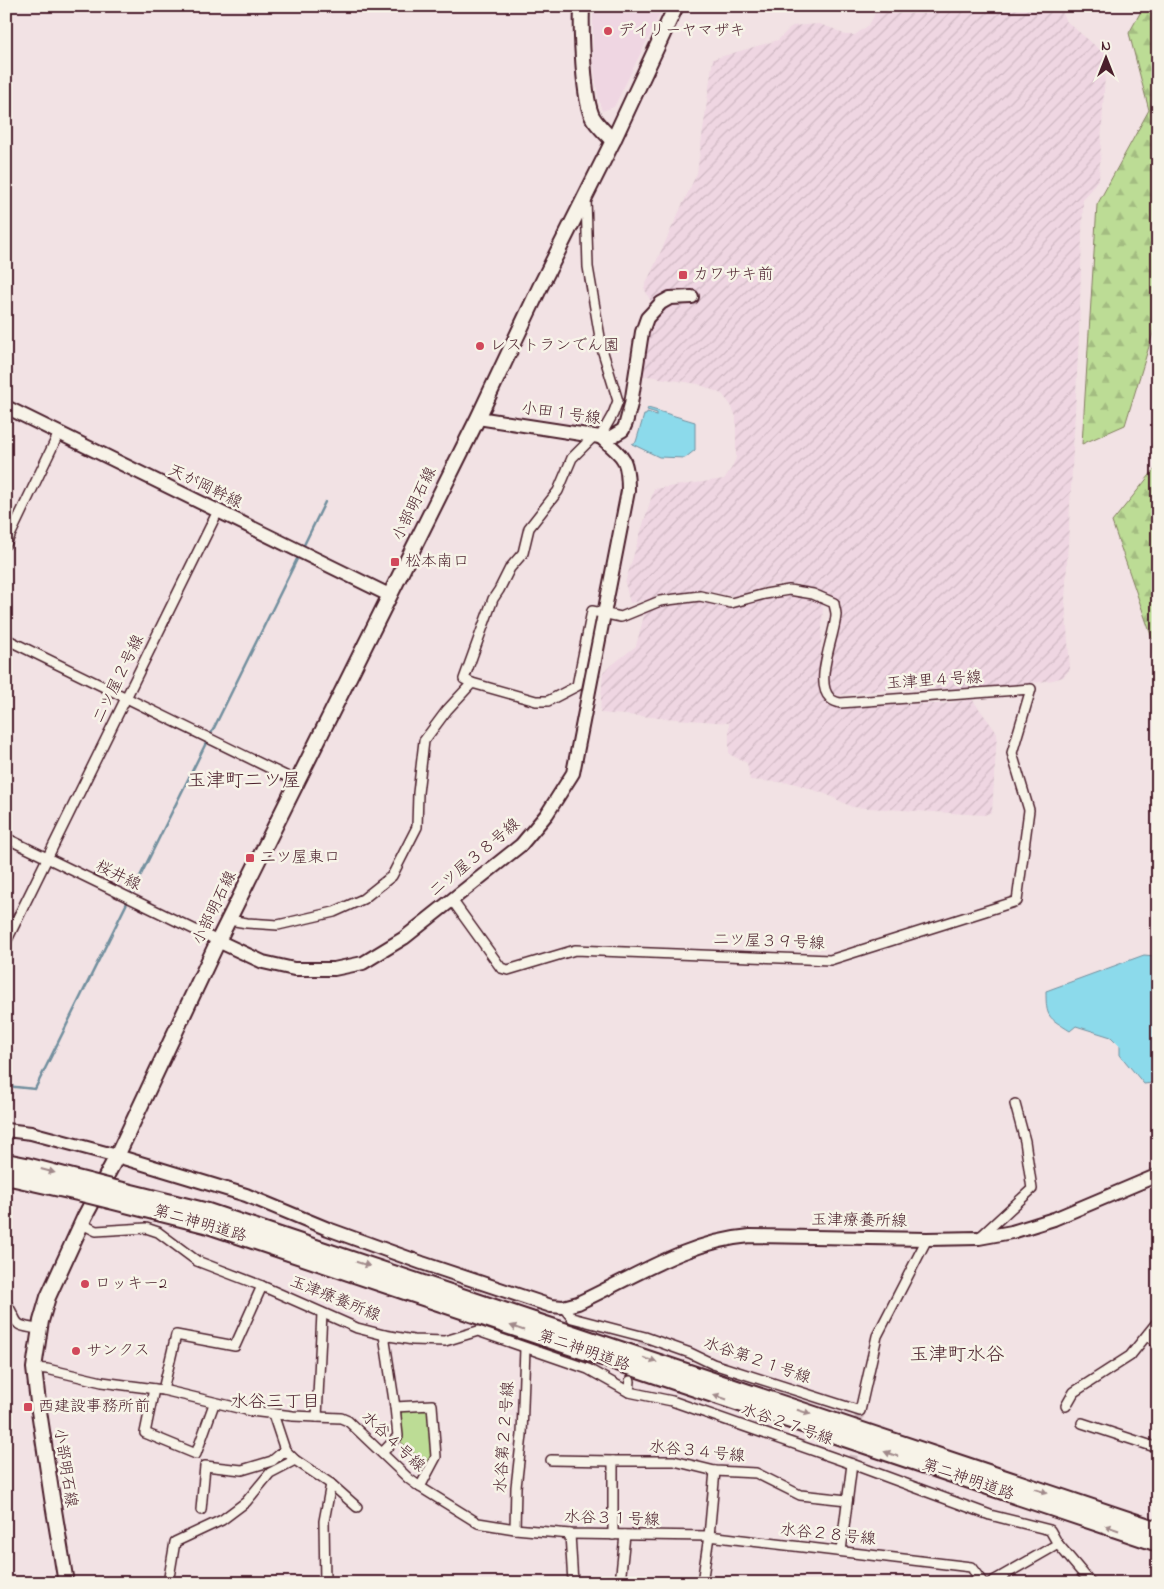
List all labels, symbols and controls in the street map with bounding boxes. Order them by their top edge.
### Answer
place label: デイリーヤマザキ [618,19,745,43]
marker: デイリーヤマザキ [602,25,614,37]
north arrow [1082,32,1132,82]
text: N [1101,36,1111,57]
place label: カワサキ前 [693,263,773,287]
marker: カワサキ前 [677,269,689,281]
place label: レストランでん園 [490,334,619,358]
marker: レストランでん園 [474,340,486,352]
street label: 小田１号線 [520,397,602,431]
street label: 天が岡幹線 [164,459,246,515]
street label: 小部明石線 [387,463,443,545]
place label: 松本南口 [405,550,469,574]
marker: 松本南口 [389,556,401,568]
street label: 二ツ屋２号線 [87,631,151,727]
street label: 玉津里４号線 [885,666,983,696]
district label: 玉津町二ツ屋 [187,768,301,795]
street label: 二ツ屋３８号線 [424,813,526,903]
place label: 二ツ屋東口 [260,846,340,870]
marker: 二ツ屋東口 [244,852,256,864]
street label: 桜井線 [91,855,145,897]
street label: 小部明石線 [187,867,243,949]
street label: 二ツ屋３９号線 [713,928,825,956]
one-way arrow [40,1167,55,1175]
street label: 第二神明道路 [151,1199,249,1249]
street label: 玉津療養所線 [811,1208,907,1234]
one-way arrow [356,1260,371,1268]
street label: 玉津療養所線 [286,1270,384,1328]
place label: ロッキー2 [95,1272,167,1296]
marker: ロッキー2 [79,1278,91,1290]
one-way arrow [509,1324,524,1331]
street label: 第二神明道路 [535,1324,633,1378]
street label: 水谷第２１号線 [700,1331,814,1391]
place label: サンクス [86,1339,150,1363]
district label: 玉津町水谷 [909,1342,1005,1369]
marker: サンクス [70,1345,82,1357]
one-way arrow [642,1357,657,1364]
street label: 水谷第２２号線 [489,1380,521,1494]
district label: 水谷三丁目 [230,1390,320,1416]
one-way arrow [713,1392,728,1400]
place label: 西建設事務所前 [38,1395,150,1419]
street label: 水谷２７号線 [738,1398,836,1452]
marker: 西建設事務所前 [22,1401,34,1413]
street label: 水谷４号線 [356,1406,430,1478]
one-way arrow [797,1408,812,1416]
street label: 小部明石線 [47,1427,83,1509]
street label: 水谷３４号線 [648,1435,746,1469]
one-way arrow [883,1450,898,1458]
street label: 第二神明道路 [919,1453,1017,1507]
one-way arrow [1034,1487,1049,1495]
street label: 水谷３１号線 [564,1505,660,1533]
street label: 水谷２８号線 [779,1518,877,1552]
one-way arrow [1104,1524,1119,1531]

